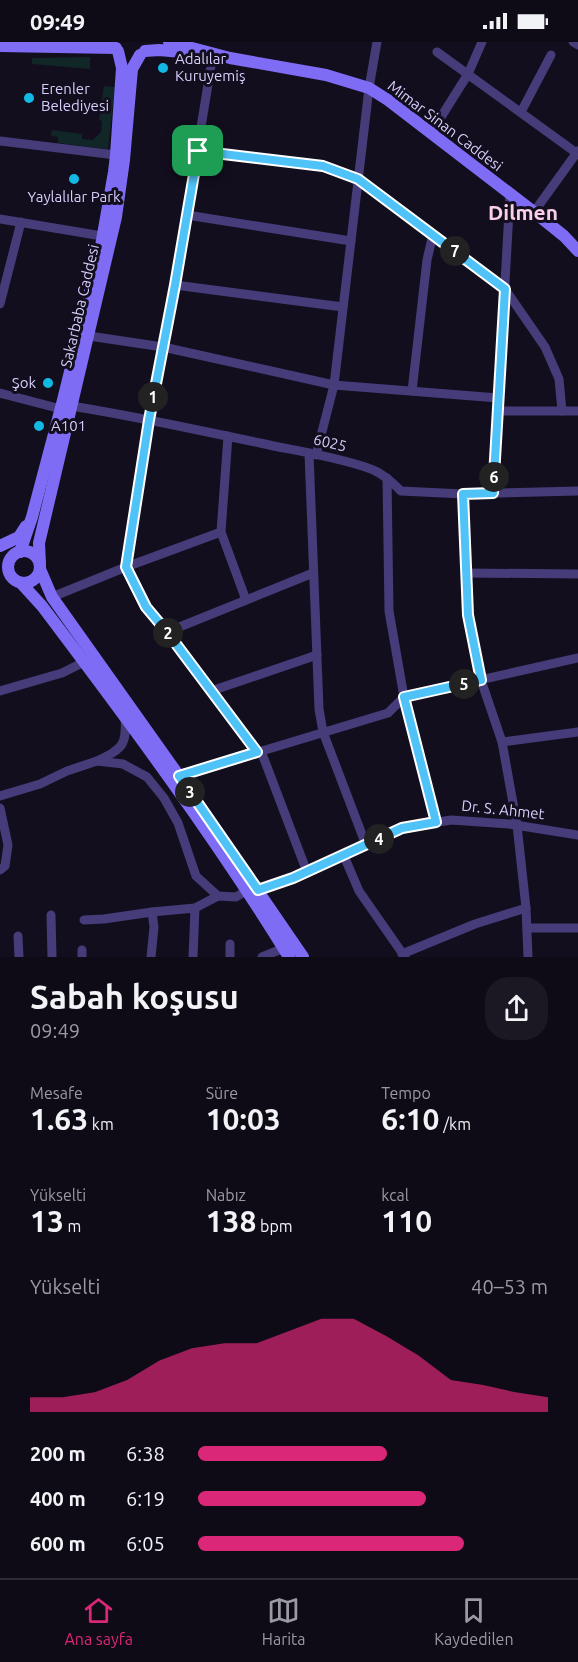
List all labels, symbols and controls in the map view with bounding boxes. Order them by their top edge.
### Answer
text: 09:49 [30,9,85,34]
place label: Adalılar Kuruyemiş [175,50,245,84]
marker: Adalılar Kuruyemiş [156,61,170,75]
street label: Mimar Sinan Caddesi [385,77,506,174]
place label: Erenler Belediyesi [41,80,109,114]
marker: Erenler Belediyesi [22,91,36,105]
pin [172,125,223,176]
icon: arrive [181,134,214,167]
marker: Yaylalılar Park [67,172,81,186]
place label: Yaylalılar Park [28,188,121,205]
district label: Dilmen [488,200,558,224]
pin: 7 [440,236,470,266]
text: 7 [450,242,460,260]
street label: Sakarbaba Caddesi [57,243,102,369]
place label: Şok [12,374,36,391]
marker: Şok [41,376,55,390]
pin: 1 [138,382,168,412]
text: 1 [148,388,158,406]
place label: A101 [51,417,86,434]
marker: A101 [32,419,46,433]
street label: 6025 [312,430,349,455]
pin: 6 [479,462,509,492]
text: 6 [489,468,499,486]
pin: 2 [153,618,183,648]
text: 2 [163,624,173,642]
pin: 5 [449,669,479,699]
text: 5 [459,675,469,693]
pin: 3 [175,777,205,807]
text: 3 [185,783,195,801]
street label: Dr. S. Ahmet [461,797,545,822]
pin: 4 [364,824,394,854]
text: 4 [374,830,384,848]
button: share [485,977,548,1040]
text: Sabah koşusu [30,978,239,1015]
text: 09:49 [30,1019,80,1042]
text: Mesafe [30,1084,83,1102]
text: Süre [206,1084,238,1102]
text: Tempo [381,1084,431,1102]
text: 1.63 [30,1102,88,1136]
text: 10:03 [206,1102,281,1136]
text: 6:10 [381,1102,439,1136]
text: km [88,1115,114,1133]
text: /km [439,1115,471,1133]
text: Yükselti [30,1186,86,1204]
text: Nabız [206,1186,246,1204]
text: kcal [381,1186,409,1204]
text: 13 [30,1204,64,1238]
text: 138 [206,1204,256,1238]
text: 110 [381,1204,432,1238]
text: m [64,1217,81,1235]
text: bpm [256,1217,293,1235]
text: Yükselti [30,1275,100,1298]
text: 40–53 m [471,1275,548,1298]
text: 200 m [30,1442,86,1465]
text: 6:38 [126,1442,165,1465]
text: 400 m [30,1487,86,1510]
text: 6:19 [126,1487,165,1510]
text: 600 m [30,1532,86,1555]
text: 6:05 [126,1532,165,1555]
tab: Ana sayfa [64,1594,133,1648]
tab: Harita [262,1594,306,1648]
tab: Kaydedilen [434,1594,514,1648]

